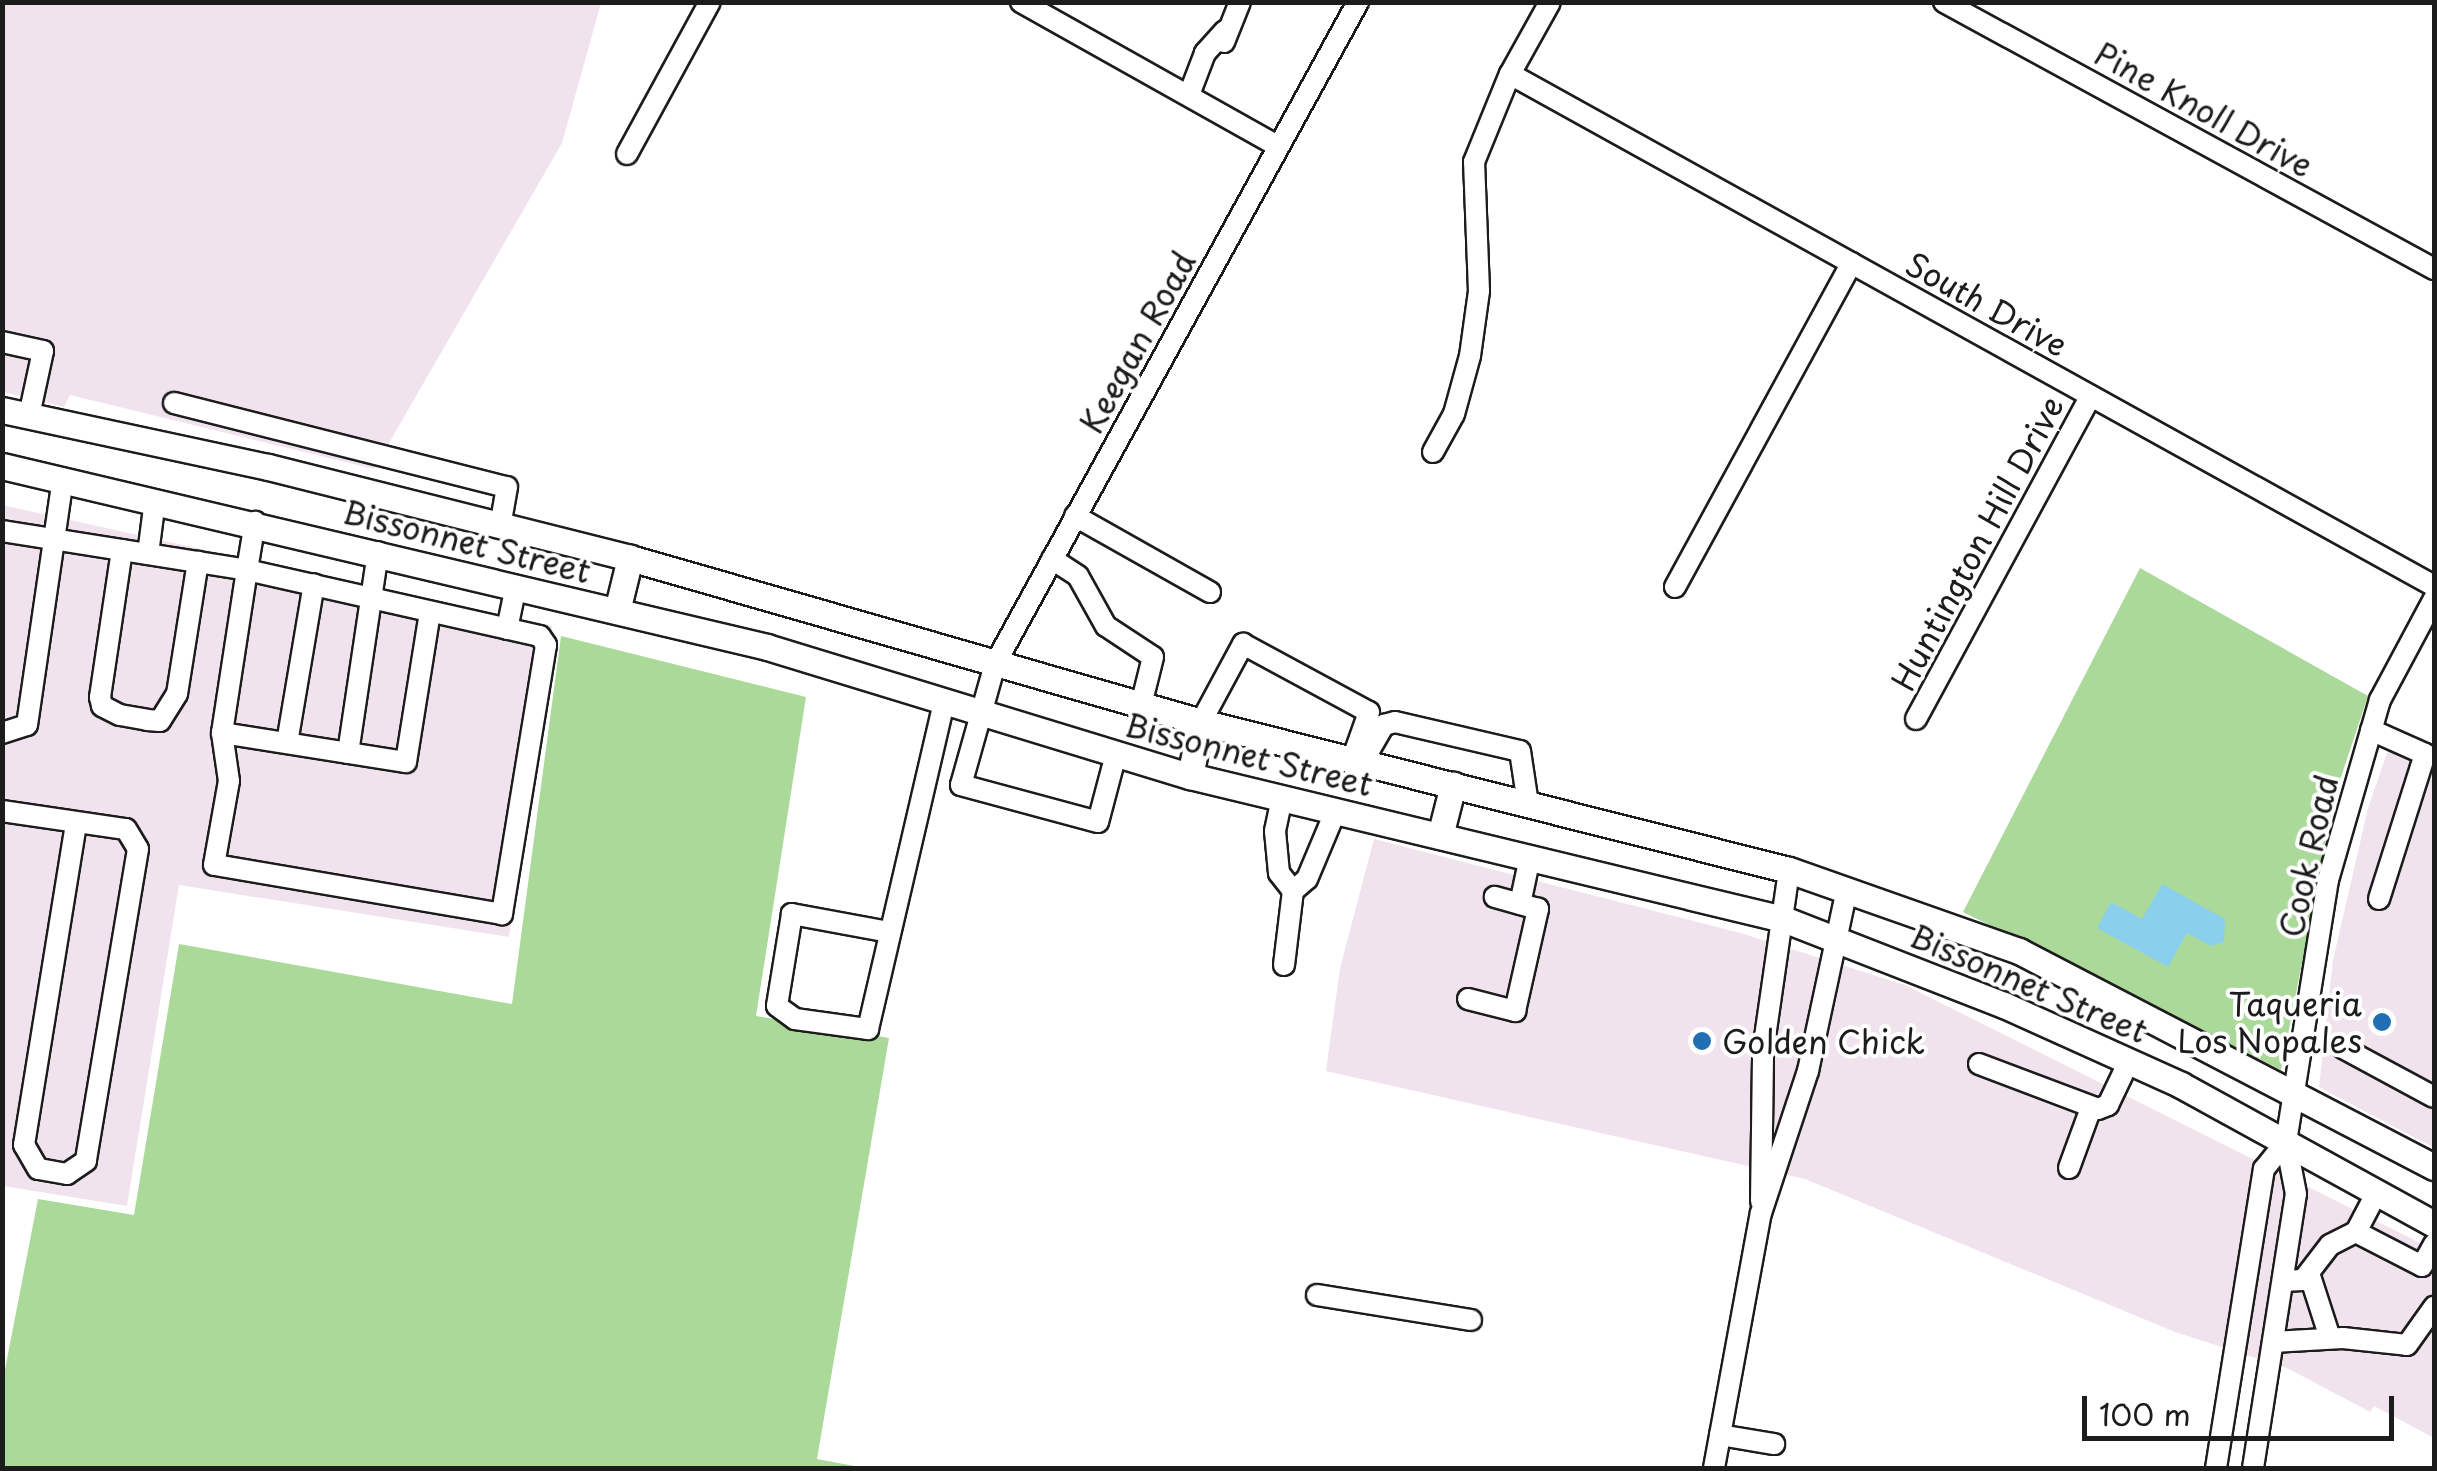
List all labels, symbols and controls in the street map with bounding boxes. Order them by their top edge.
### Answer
street label: Pine Knoll Drive [2088,33,2320,185]
street label: South Drive [1899,243,2075,365]
street label: Keegan Road [1072,245,1202,439]
street label: Huntington Hill Drive [1883,389,2071,697]
street label: Bissonnet Street [338,491,596,591]
street label: Bissonnet Street [1120,704,1378,804]
street label: Cook Road [2271,771,2345,941]
street label: Bissonnet Street [1904,915,2154,1051]
place label: Taqueria Los Nopales [2176,985,2362,1060]
marker: Taqueria Los Nopales [2371,1011,2393,1033]
place label: Golden Chick [1722,1022,1927,1060]
marker: Golden Chick [1691,1030,1713,1052]
scale bar [2087,1376,2400,1438]
text: 100 m [2099,1391,2191,1436]

